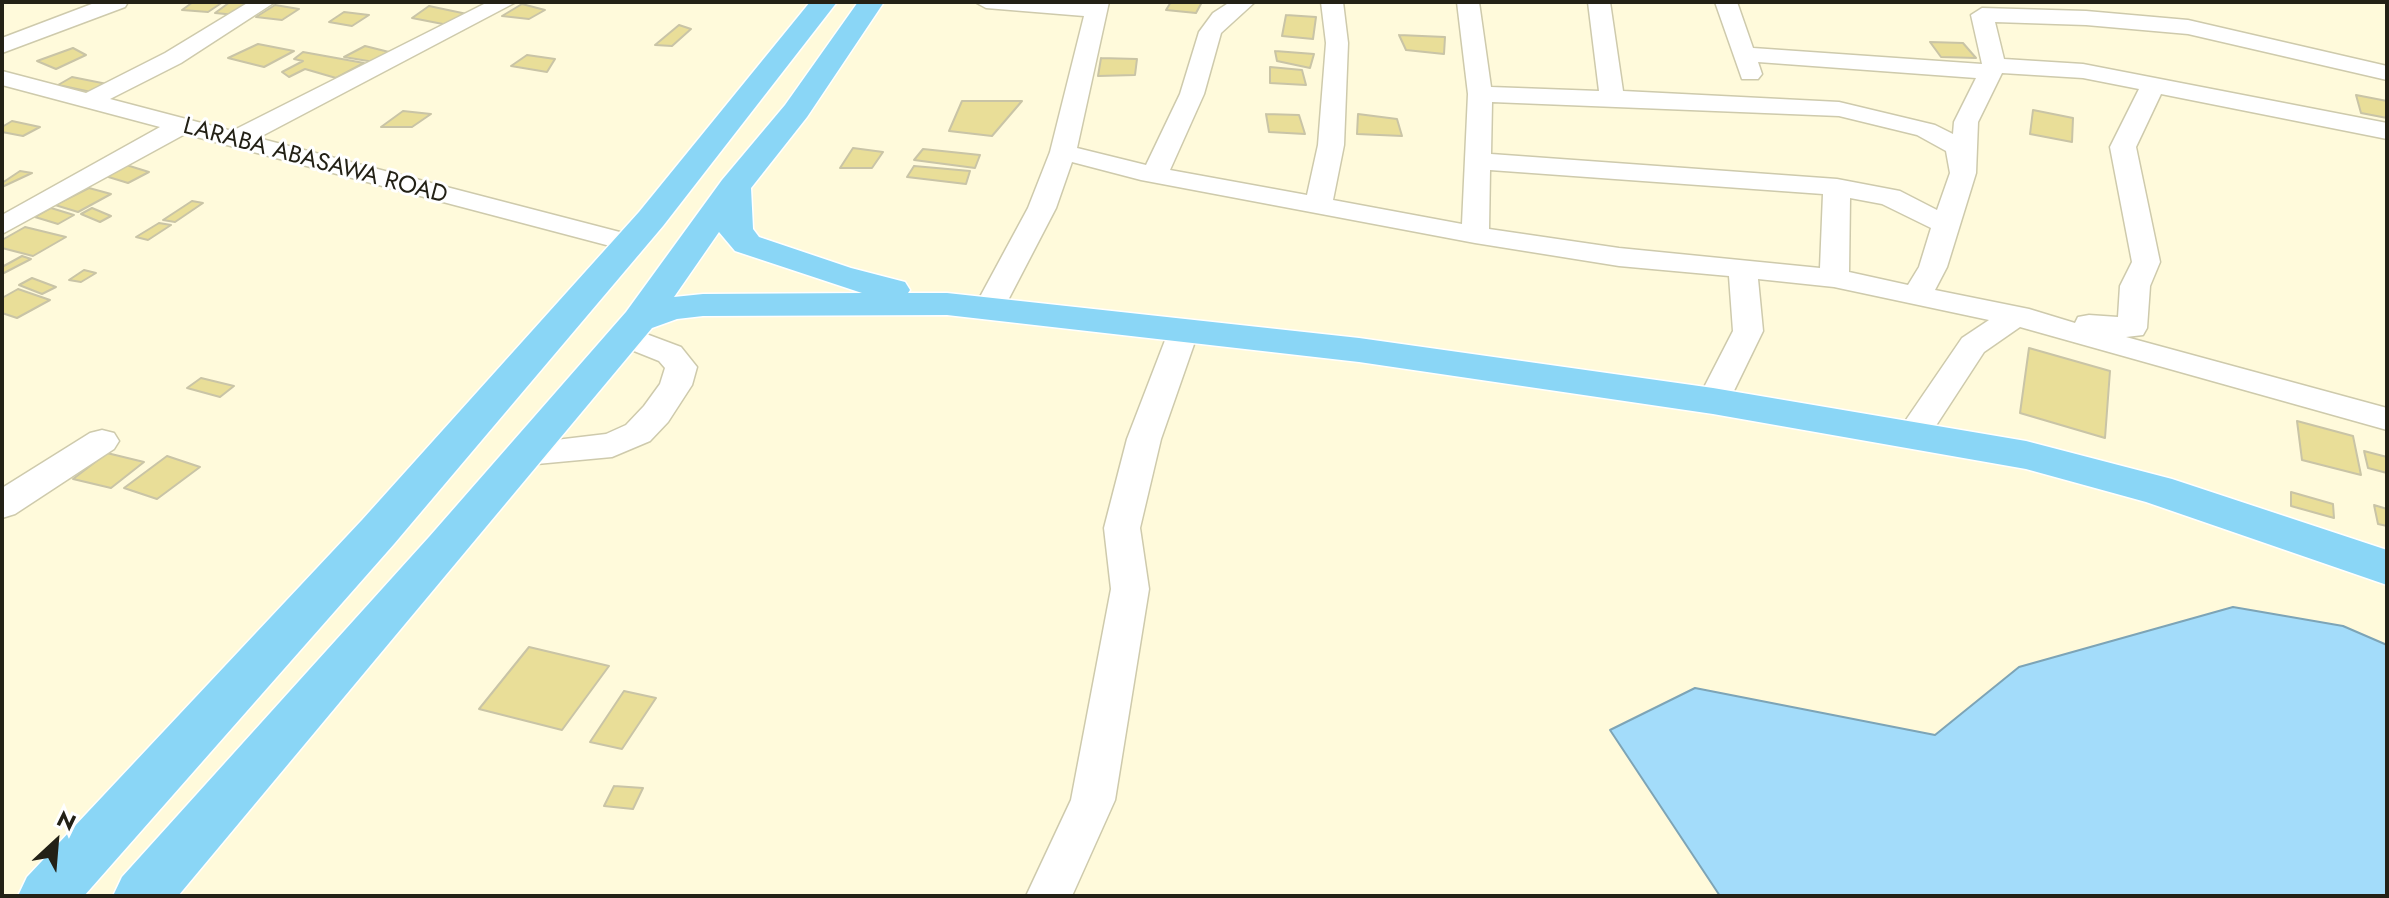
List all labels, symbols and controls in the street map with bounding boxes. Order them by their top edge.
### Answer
street label: LARABA ABASAWA ROAD [180,113,450,211]
north arrow [16,802,96,882]
text: N [52,802,81,839]

